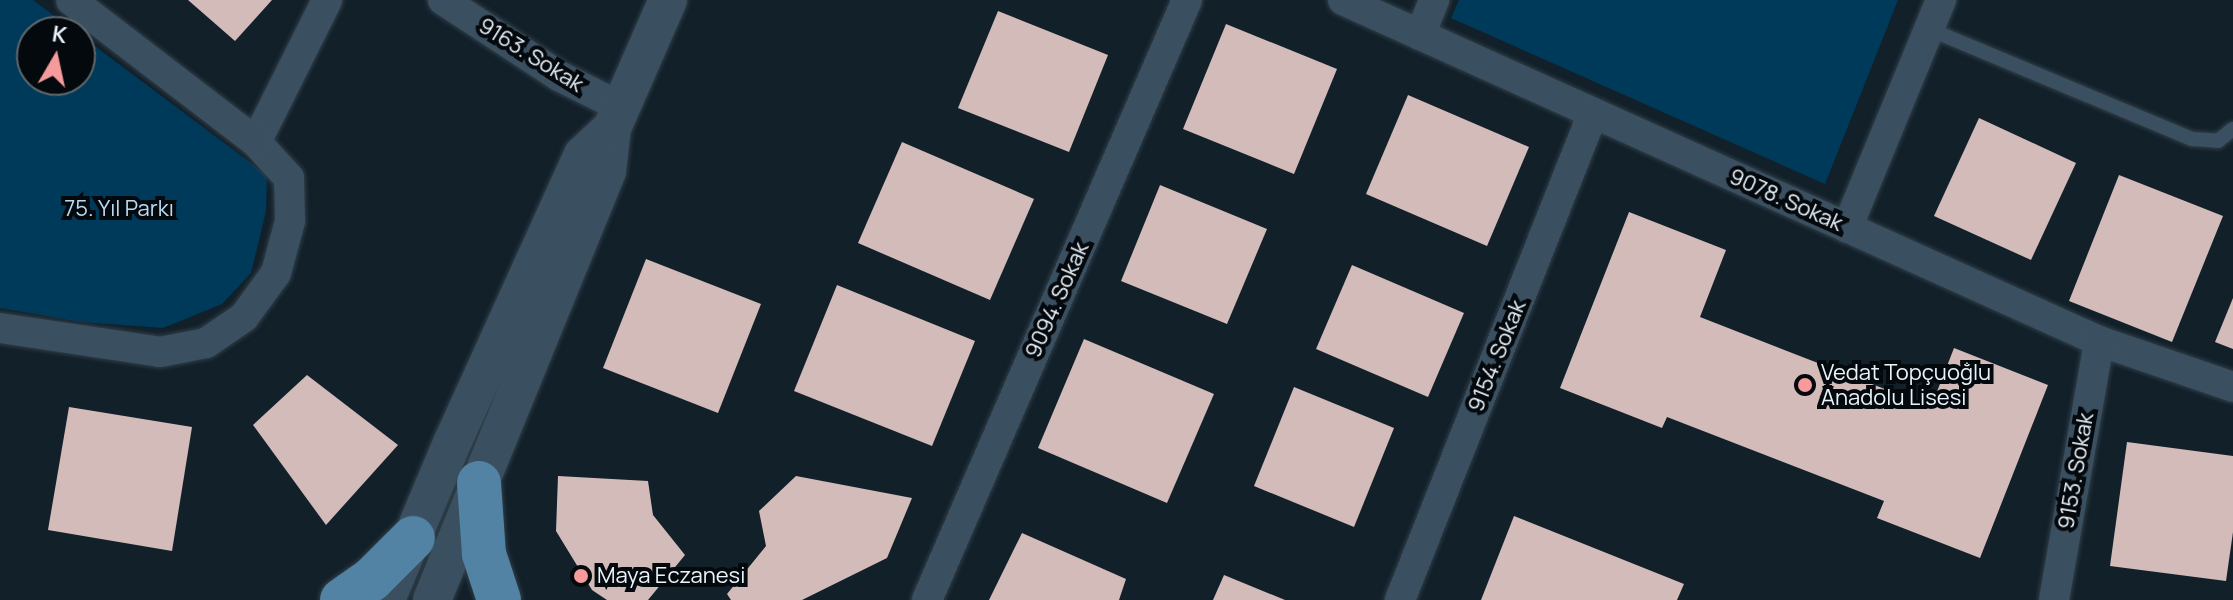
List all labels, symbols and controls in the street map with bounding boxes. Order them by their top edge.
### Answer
street label: 9163. Sokak [474,12,588,98]
north arrow [16,16,96,96]
text: K [50,18,69,50]
street label: 9078. Sokak [1725,163,1847,237]
park label: 75. Yıl Parkı [64,196,174,222]
street label: 9094. Sokak [1020,238,1094,362]
street label: 9154. Sokak [1463,296,1531,416]
place label: Vedat Topçuoğlu Anadolu Lisesi [1821,359,1991,410]
marker: Vedat Topçuoğlu Anadolu Lisesi [1796,376,1814,394]
street label: 9153. Sokak [2053,411,2099,531]
place label: Maya Eczanesi [597,563,745,589]
marker: Maya Eczanesi [572,567,590,585]

